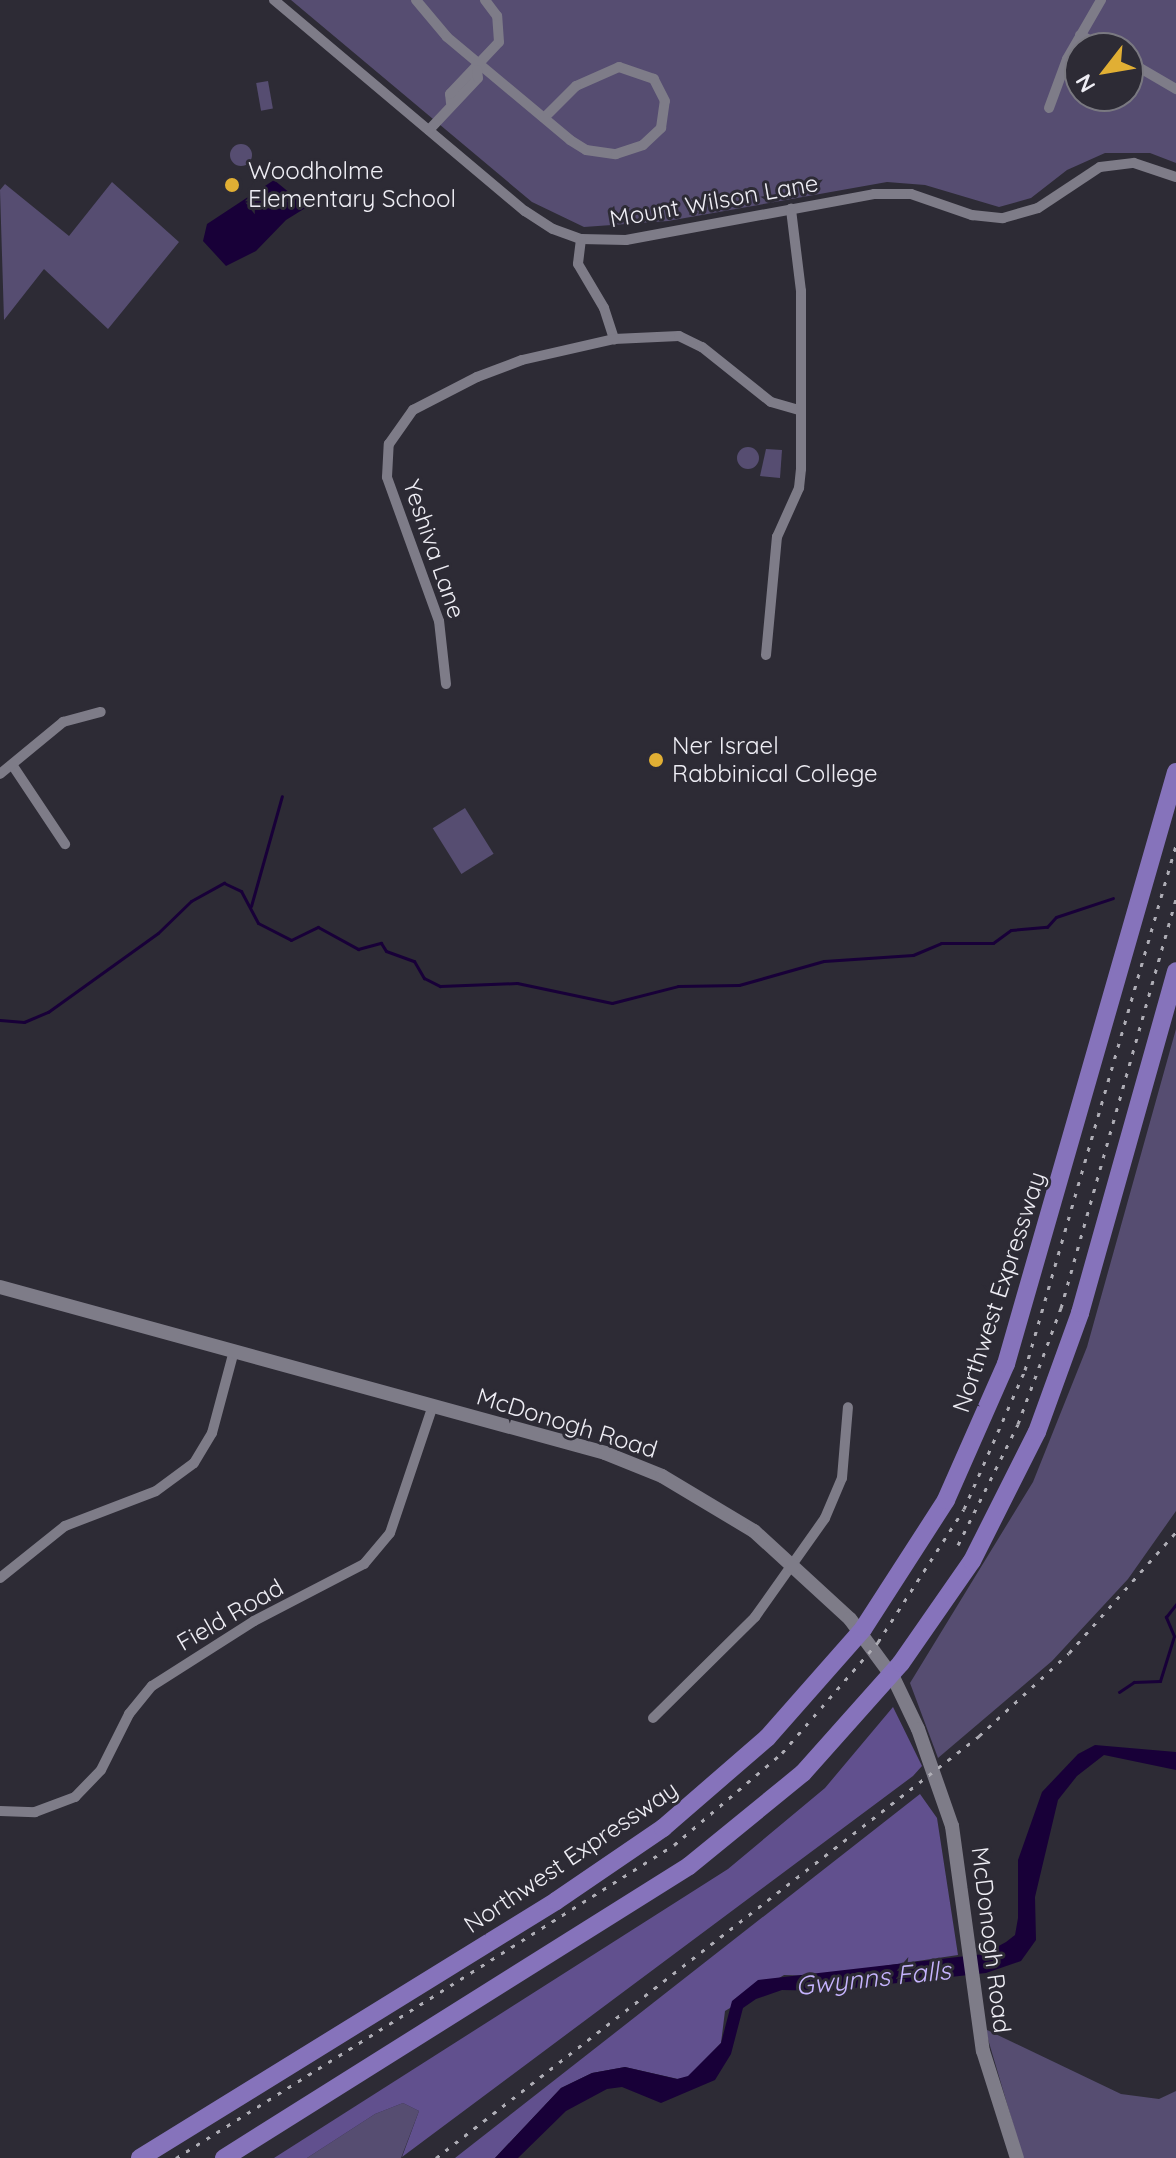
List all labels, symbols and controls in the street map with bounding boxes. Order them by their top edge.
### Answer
north arrow [1064,32,1144,112]
text: N [1069,69,1101,97]
place label: Woodholme Elementary School [248,157,456,213]
street label: Mount Wilson Lane [607,168,821,234]
marker: Woodholme Elementary School [223,176,241,194]
street label: Yeshiva Lane [397,476,471,622]
place label: Ner Israel Rabbinical College [672,732,877,788]
marker: Ner Israel Rabbinical College [647,751,665,769]
street label: Northwest Expressway [946,1168,1052,1416]
street label: McDonogh Road [473,1382,661,1464]
street label: Field Road [172,1573,288,1657]
street label: Northwest Expressway [459,1775,683,1939]
street label: McDonogh Road [965,1845,1017,2035]
water label: Gwynns Falls [794,1954,952,2002]

